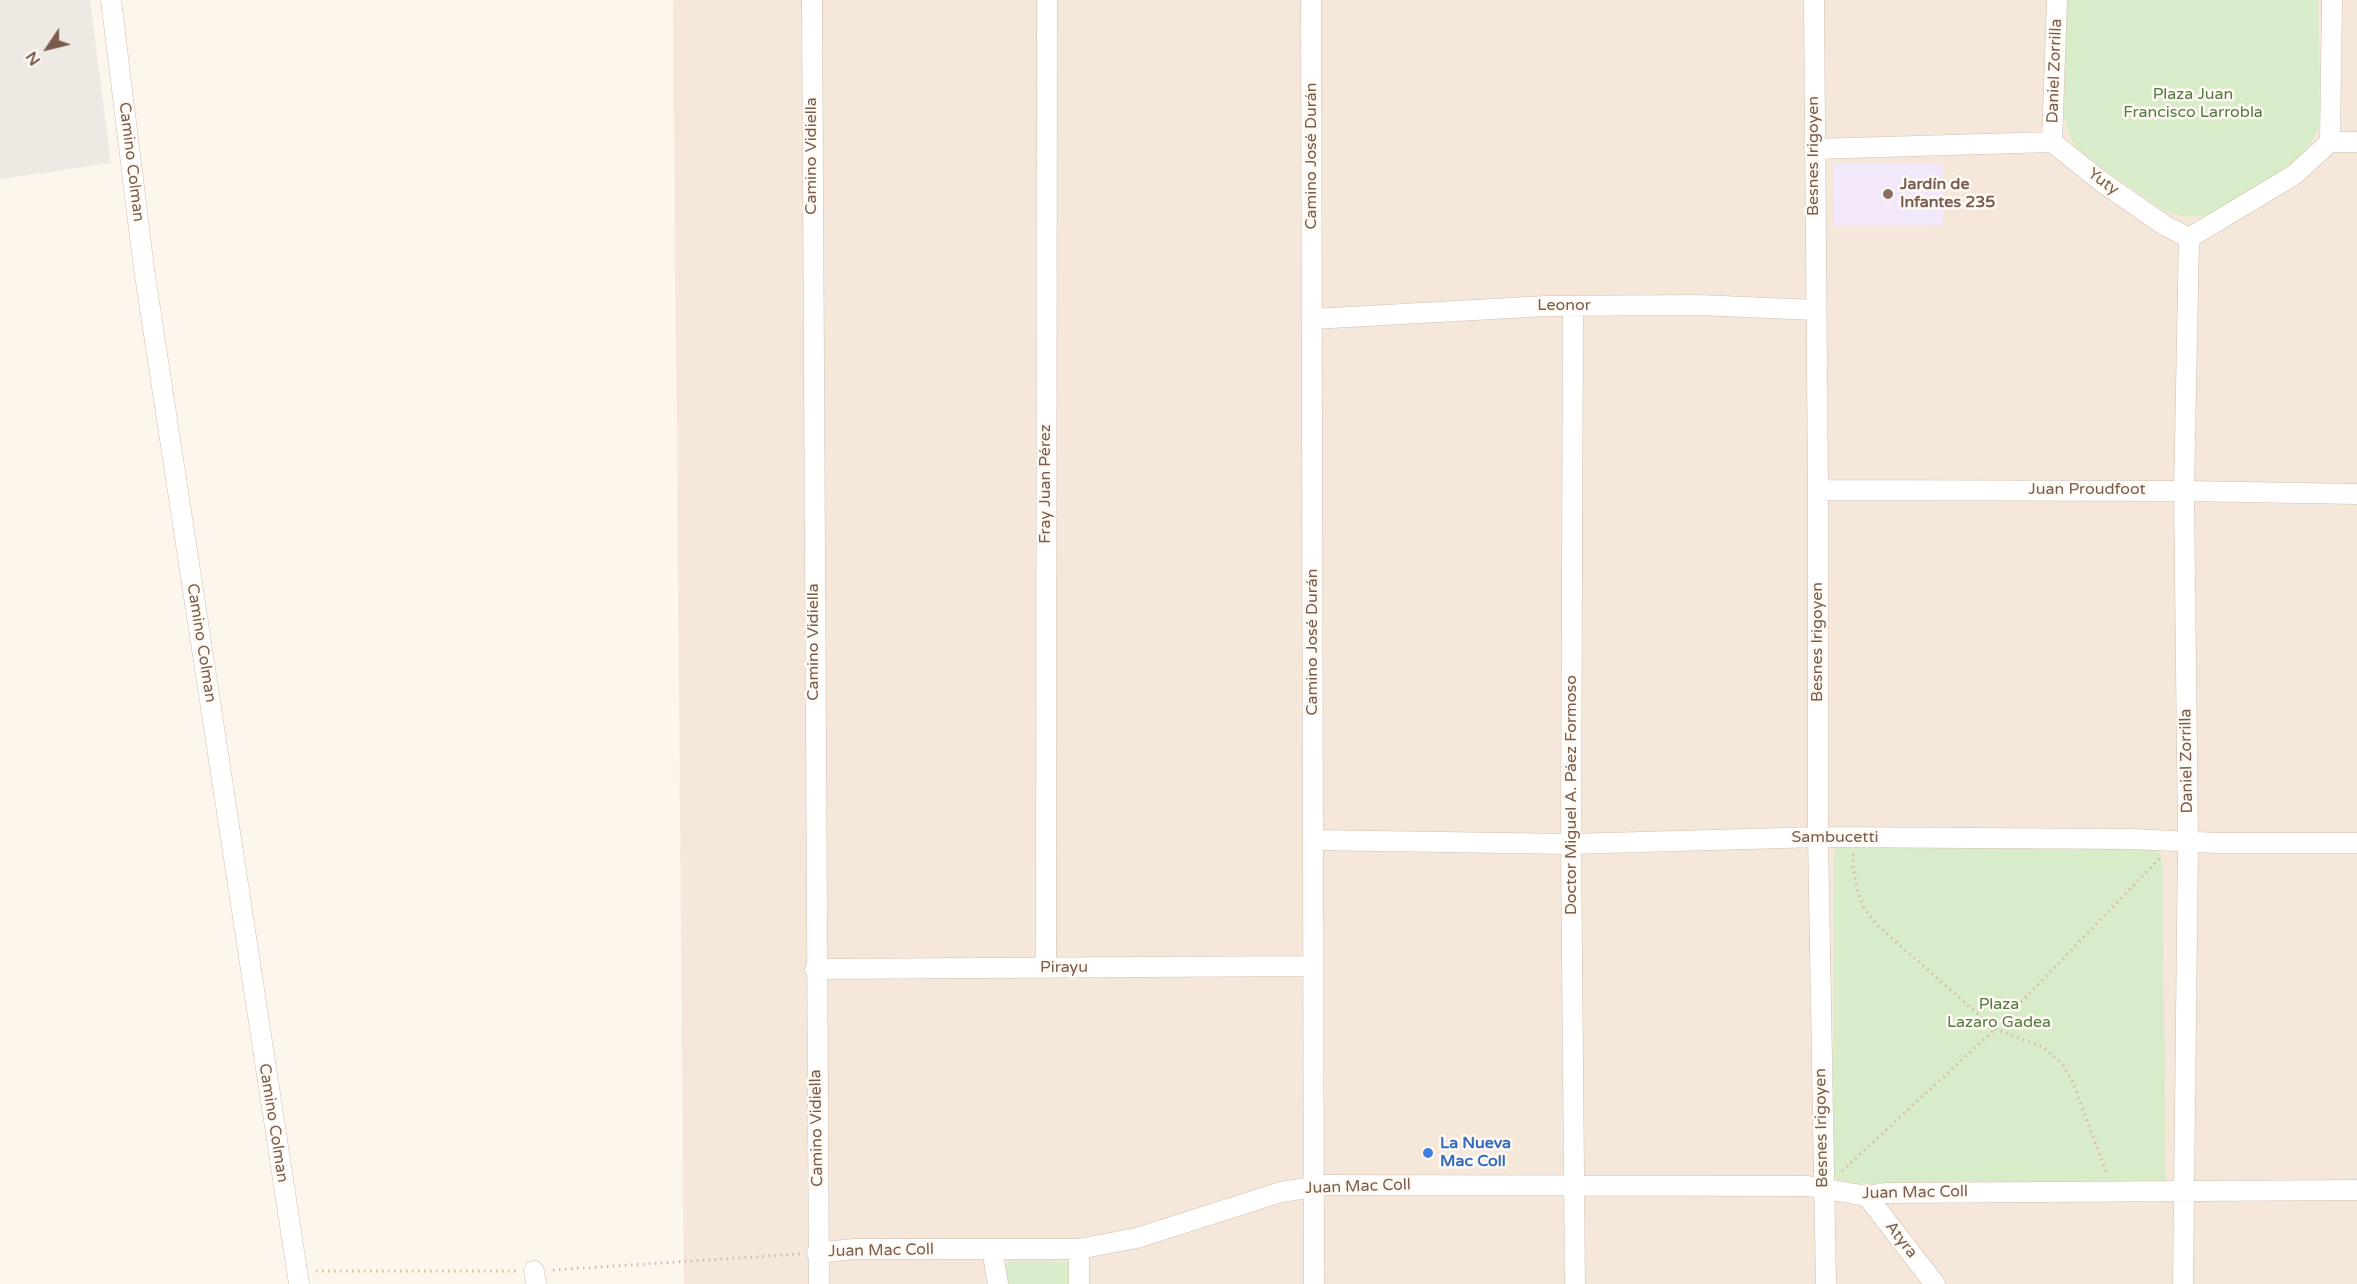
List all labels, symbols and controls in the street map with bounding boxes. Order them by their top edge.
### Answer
north arrow [18,18,78,78]
street label: Daniel Zorrilla [2044,18,2066,124]
text: N [21,47,45,69]
street label: Camino José Durán [1302,83,1322,229]
park label: Plaza Juan Francisco Larrobla [2123,85,2263,123]
street label: Besnes Irigoyen [1804,96,1824,216]
street label: Camino Vidiella [802,97,822,215]
street label: Camino Colman [114,101,148,223]
street label: Yuty [2084,164,2122,200]
place label: Jardín de Infantes 235 [1900,175,1995,213]
marker: Jardín de Infantes 235 [1881,187,1895,201]
street label: Leonor [1537,296,1591,316]
street label: Fray Juan Pérez [1036,424,1056,544]
street label: Juan Proudfoot [2028,480,2146,500]
street label: Camino José Durán [1303,569,1323,715]
street label: Camino Colman [182,582,220,704]
street label: Besnes Irigoyen [1808,582,1828,702]
street label: Camino Vidiella [804,583,824,701]
street label: Doctor Miguel A. Páez Formoso [1562,675,1582,915]
street label: Daniel Zorrilla [2176,708,2198,814]
street label: Sambucetti [1791,828,1879,848]
street label: Pirayu [1040,958,1088,978]
park label: Plaza Lazaro Gadea [1947,995,2051,1033]
street label: Camino Colman [254,1062,292,1184]
street label: Besnes Irigoyen [1811,1068,1833,1188]
street label: Camino Vidiella [806,1069,828,1187]
place label: La Nueva Mac Coll [1440,1134,1511,1172]
marker: La Nueva Mac Coll [1421,1146,1435,1160]
street label: Juan Mac Coll [1305,1176,1411,1198]
street label: Juan Mac Coll [1862,1182,1968,1204]
street label: Atyra [1881,1218,1921,1262]
street label: Juan Mac Coll [828,1240,934,1262]

